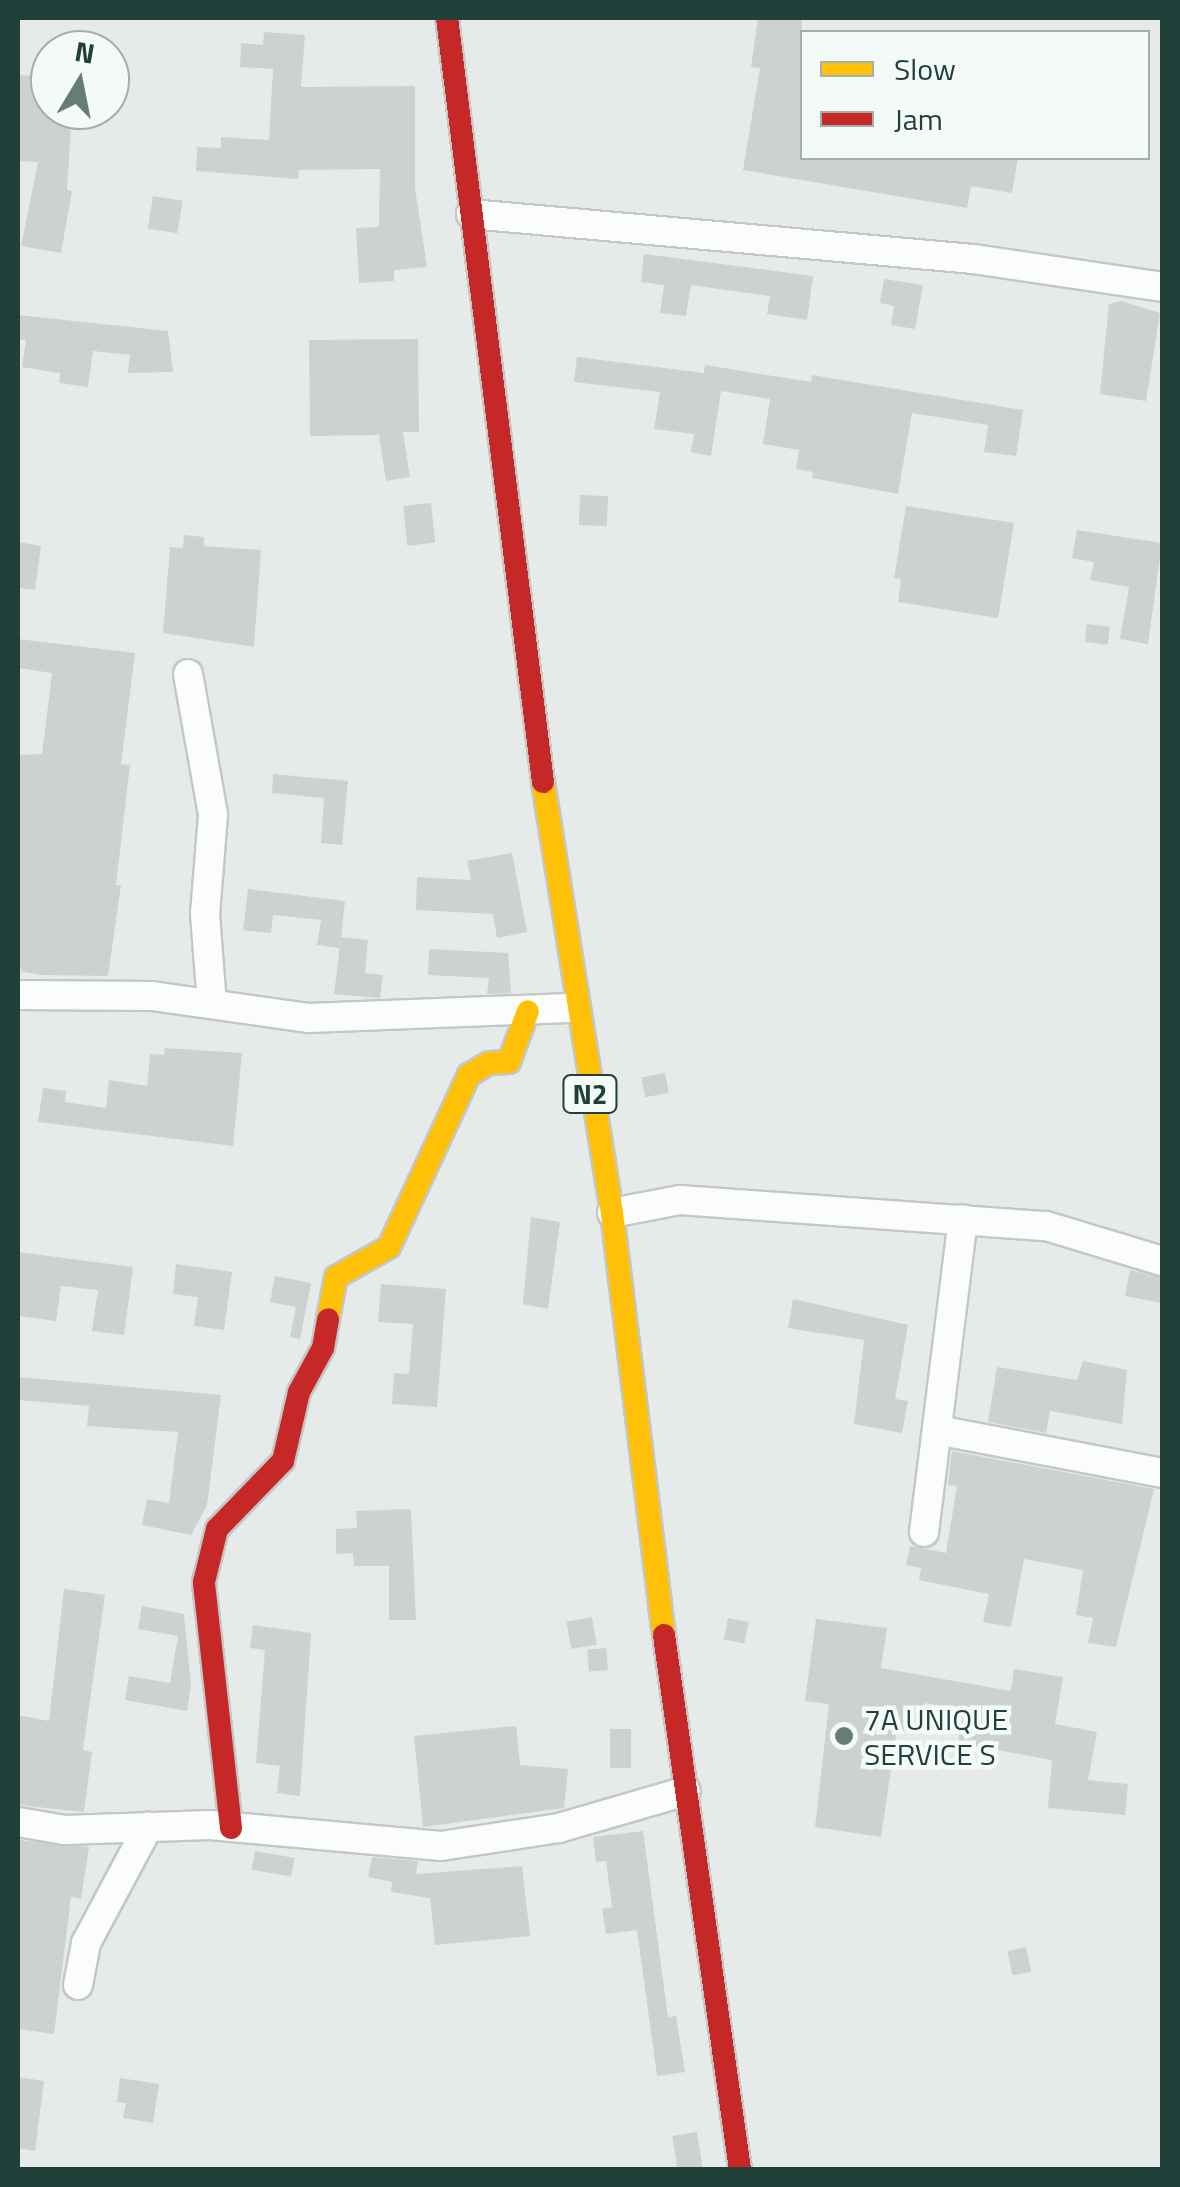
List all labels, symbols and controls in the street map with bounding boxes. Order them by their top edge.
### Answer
text: N [72,29,98,75]
north arrow [30,30,130,130]
legend [800,30,1150,160]
text: Slow [894,46,956,92]
text: Jam [894,96,943,142]
road number: N2 [560,1071,620,1117]
place label: 7A UNIQUE SERVICE S [864,1701,1008,1772]
marker: 7A UNIQUE SERVICE S [833,1725,855,1747]

